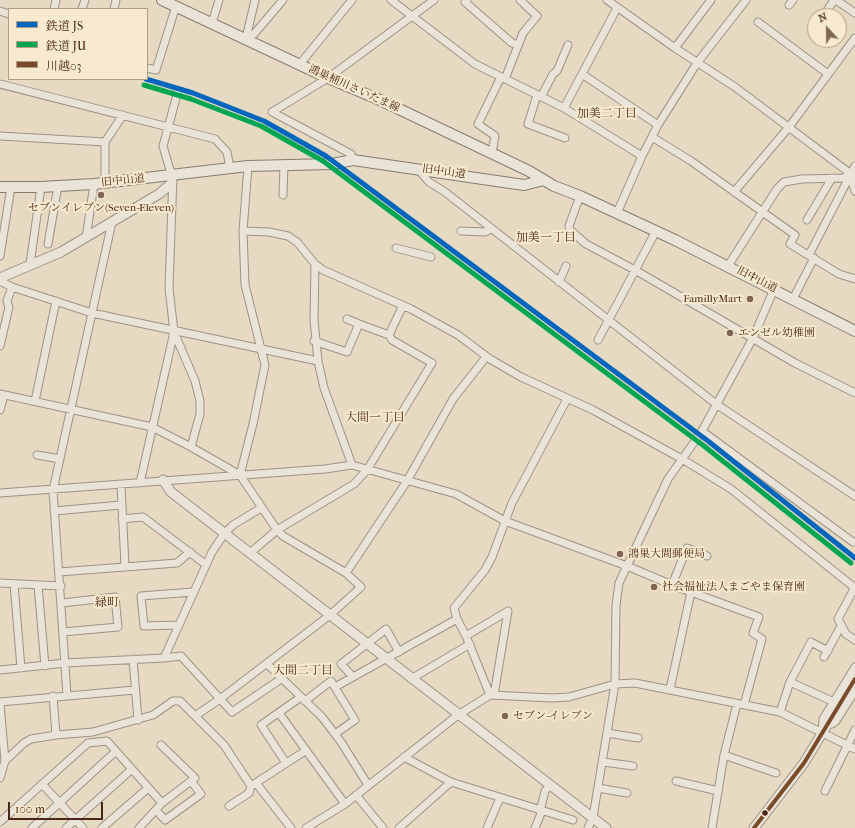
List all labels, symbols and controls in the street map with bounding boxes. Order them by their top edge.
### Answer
legend [8,8,148,80]
north arrow [807,8,847,48]
text: N [816,10,829,25]
text: 鉄道 JS [46,19,83,33]
text: 鉄道 JU [46,39,86,53]
text: 川越03 [46,59,82,73]
street label: 鴻巣桶川さいたま線 [306,63,402,115]
district label: 加美二丁目 [577,107,637,121]
street label: 旧中山道 [421,162,467,182]
street label: 旧中山道 [100,172,146,190]
marker: セブンイレブン(Seven-Eleven) [96,190,106,200]
place label: セブンイレブン(Seven-Eleven) [28,201,174,215]
district label: 加美一丁目 [516,231,576,245]
street label: 旧中山道 [734,264,780,296]
place label: FamillyMart [683,292,742,306]
marker: FamillyMart [745,294,755,304]
place label: エンゼル幼稚園 [738,326,815,340]
marker: エンゼル幼稚園 [725,328,735,338]
district label: 大間一丁目 [345,411,405,425]
place label: 鴻巣大間郵便局 [628,547,705,561]
marker: 鴻巣大間郵便局 [615,549,625,559]
place label: 社会福祉法人まごやま保育園 [662,580,805,594]
marker: 社会福祉法人まごやま保育園 [649,582,659,592]
district label: 緑町 [95,596,119,610]
district label: 大間二丁目 [273,664,333,678]
place label: セブン-イレブン [513,709,593,723]
marker: セブン-イレブン [500,711,510,721]
scale bar [10,794,105,820]
text: 100 m [15,802,45,816]
unlabelled marker [760,808,770,818]

